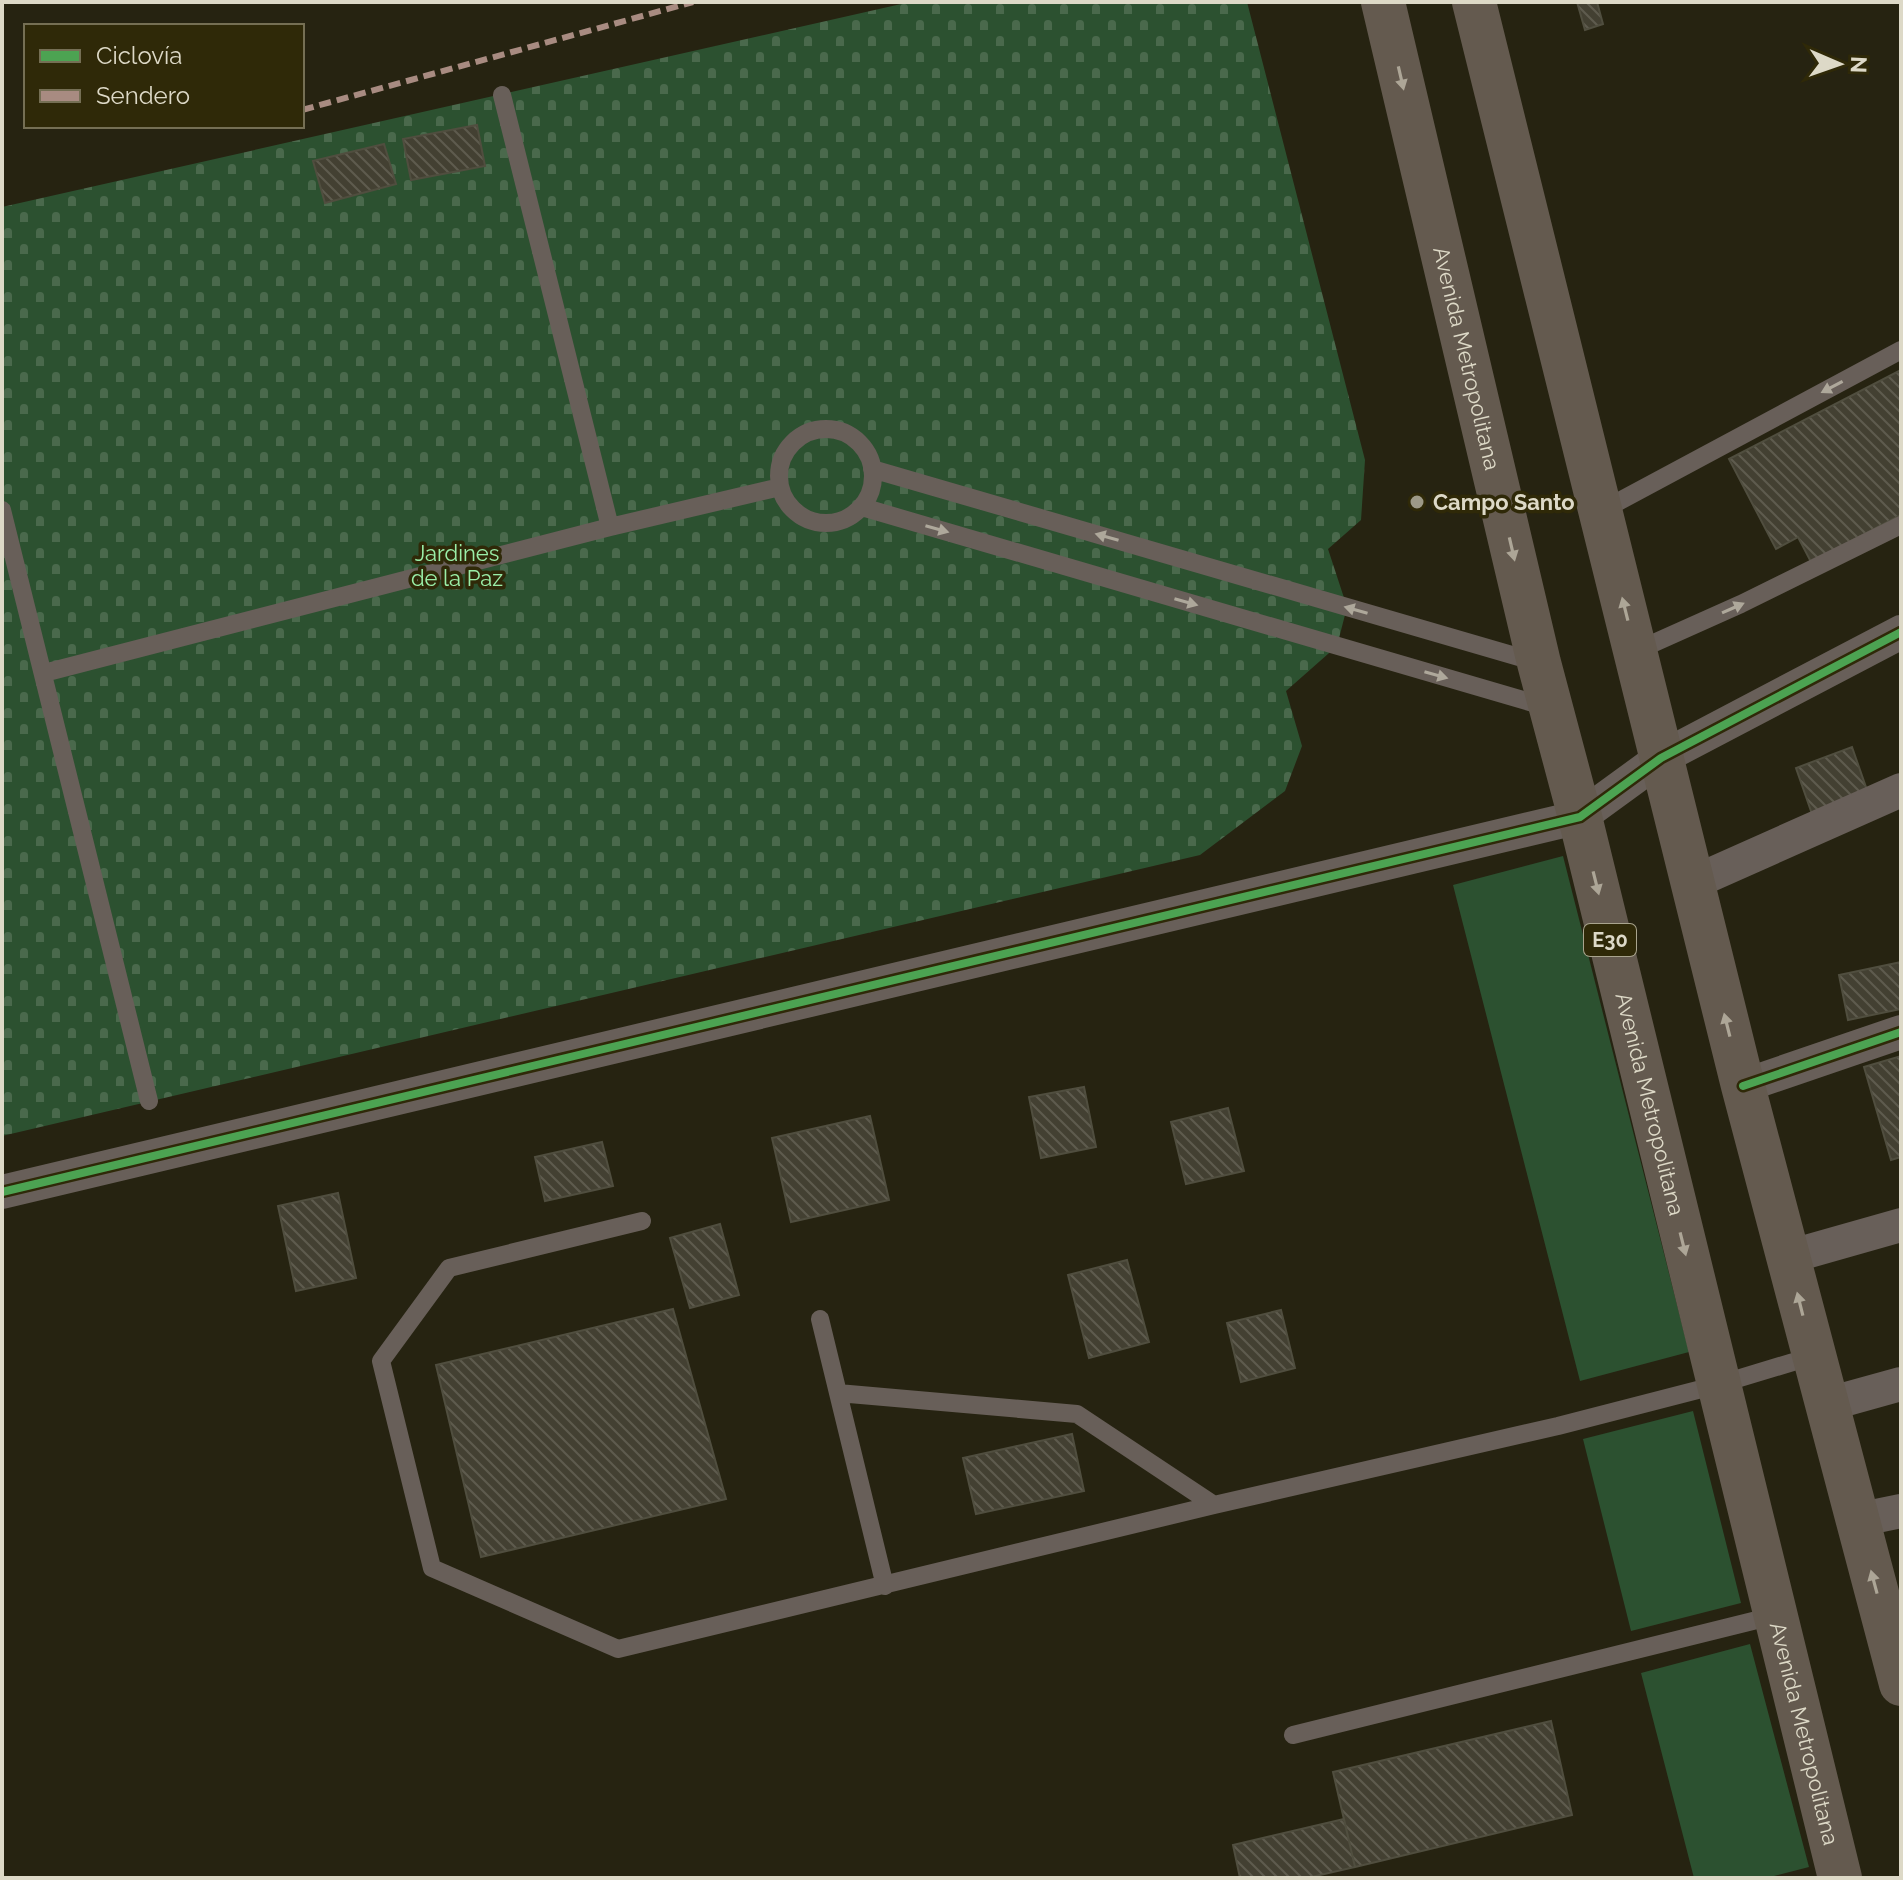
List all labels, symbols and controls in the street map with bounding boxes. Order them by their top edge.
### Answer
legend [24,24,304,128]
north arrow [1799,24,1879,104]
text: Ciclovía [96,41,182,70]
text: N [1846,56,1872,74]
one-way arrow [1395,66,1408,91]
text: Sendero [96,81,190,110]
street label: Avenida Metropolitana [1428,244,1506,473]
one-way arrow [1821,380,1844,393]
place label: Campo Santo [1433,489,1575,515]
marker: Campo Santo [1408,493,1426,511]
one-way arrow [925,523,949,536]
one-way arrow [1094,530,1118,543]
one-way arrow [1506,537,1519,562]
park label: Jardines de la Paz [411,540,503,591]
one-way arrow [1175,596,1199,609]
one-way arrow [1619,597,1631,622]
one-way arrow [1721,601,1744,615]
one-way arrow [1344,603,1368,616]
one-way arrow [1424,669,1448,682]
one-way arrow [1590,870,1602,895]
road number: E30 [1584,924,1636,956]
street label: Avenida Metropolitana [1610,990,1690,1218]
one-way arrow [1721,1012,1733,1037]
one-way arrow [1677,1232,1690,1257]
one-way arrow [1793,1291,1805,1316]
one-way arrow [1867,1569,1880,1593]
street label: Avenida Metropolitana [1765,1619,1844,1848]

